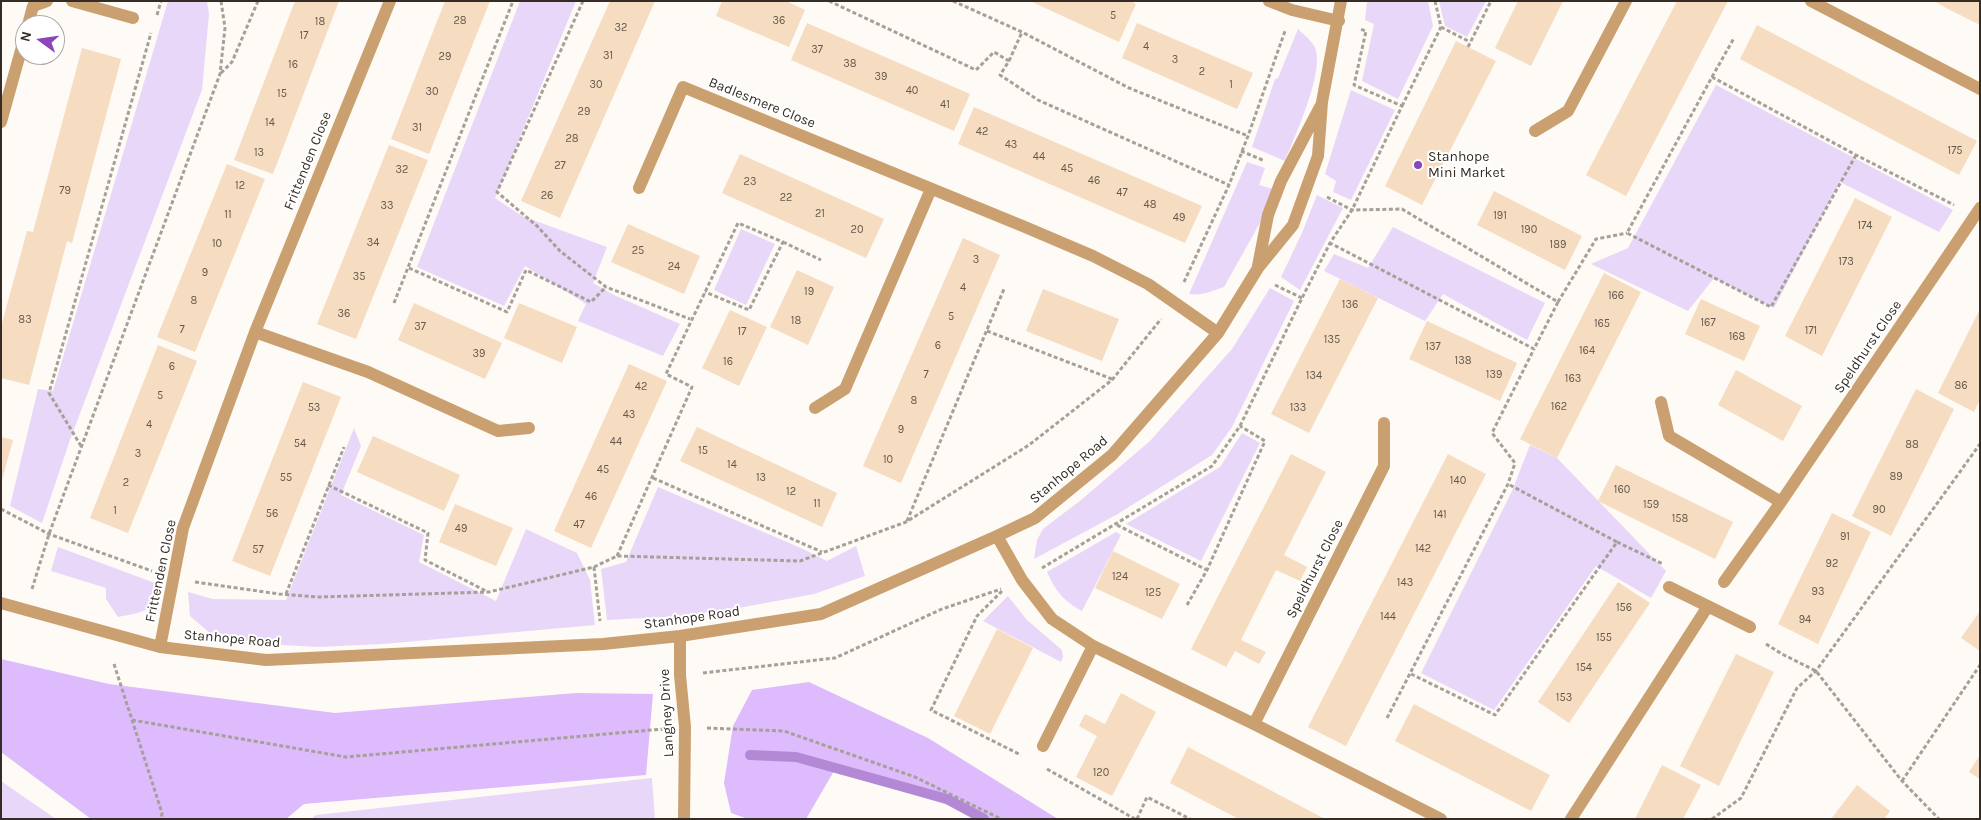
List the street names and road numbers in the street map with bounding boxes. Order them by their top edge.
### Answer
street label: Badlesmere Close [706,74,818,132]
street label: Frittenden Close [281,109,335,213]
street label: Speldhurst Close [1831,297,1905,397]
street label: Stanhope Road [1026,432,1112,508]
street label: Speldhurst Close [1283,517,1347,621]
street label: Frittenden Close [142,518,180,624]
street label: Stanhope Road [643,603,741,633]
street label: Stanhope Road [183,626,281,652]
street label: Langney Drive [656,668,678,758]

